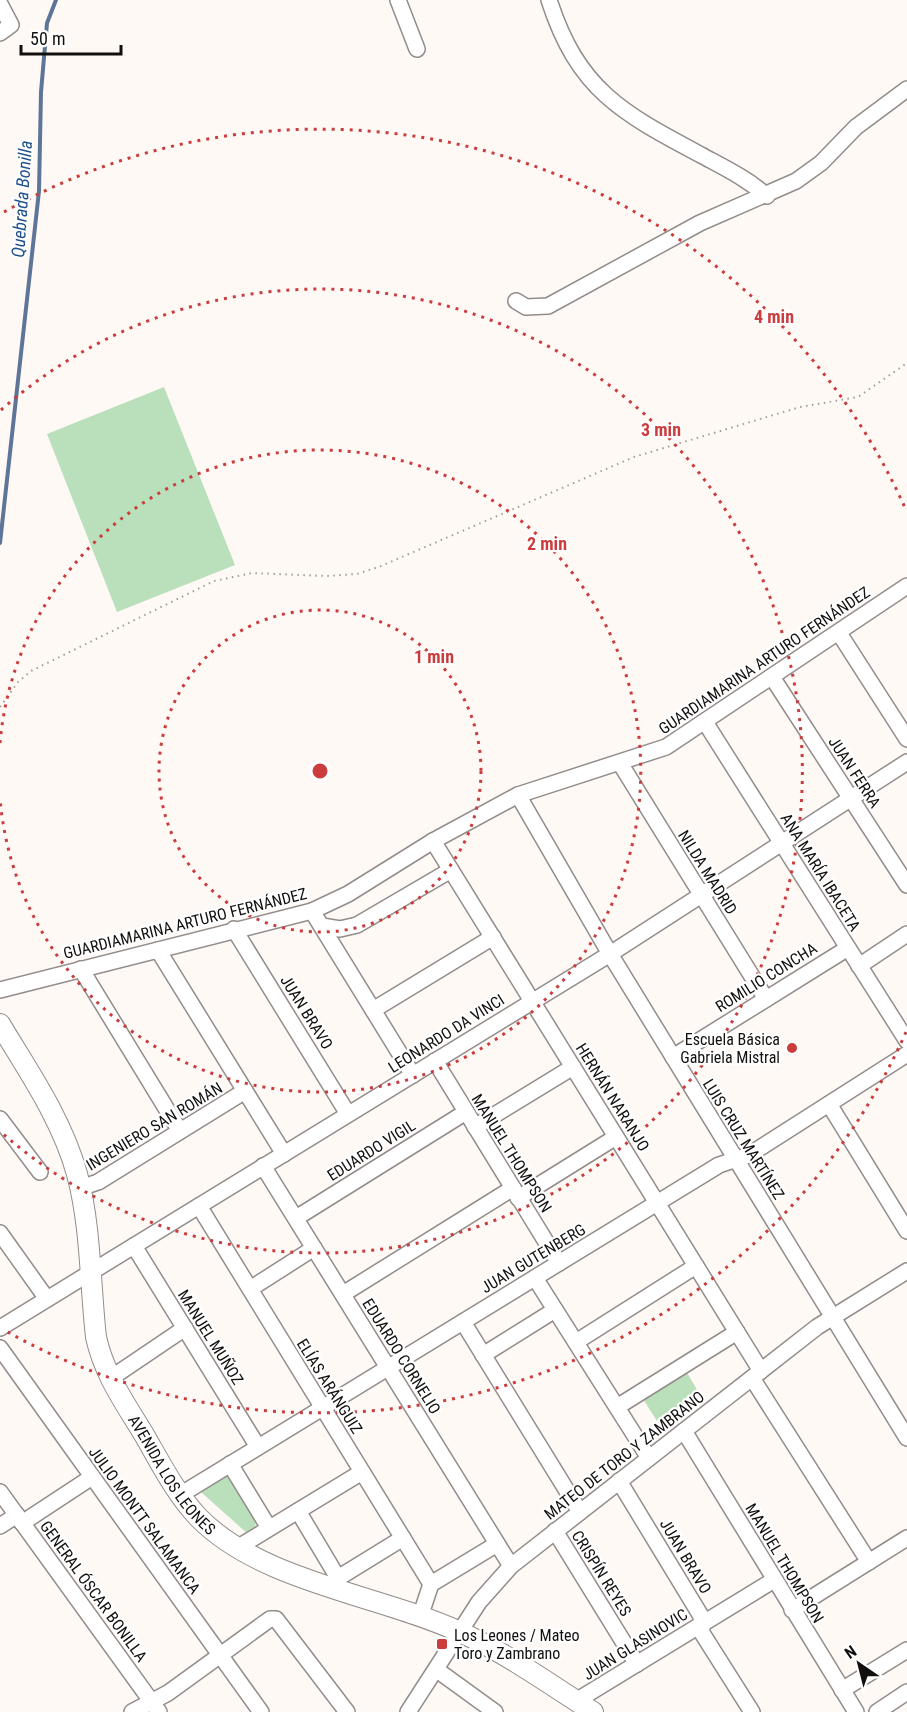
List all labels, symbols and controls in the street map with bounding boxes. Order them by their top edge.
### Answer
scale bar [21,18,122,56]
text: 50 m [30,28,65,49]
water label: Quebrada Bonilla [7,140,36,258]
text: 4 min [754,306,794,327]
text: 3 min [641,419,681,440]
text: 2 min [527,533,567,554]
street label: GUARDIAMARINA ARTURO FERNÁNDEZ [655,583,873,738]
text: 1 min [414,646,454,667]
street label: JUAN FERRA [824,733,885,812]
centre of rings [310,761,330,781]
street label: ANA MARÍA IBACETA [777,810,864,935]
street label: NILDA MADRID [674,827,741,918]
street label: GUARDIAMARINA ARTURO FERNÁNDEZ [61,884,309,963]
street label: ROMILIO CONCHA [712,939,821,1016]
street label: JUAN BRAVO [276,972,337,1053]
street label: LEONARDO DA VINCI [385,990,508,1077]
place label: Escuela Básica Gabriela Mistral [680,1030,780,1067]
street label: HERNÁN NARANJO [572,1040,653,1155]
marker: Escuela Básica Gabriela Mistral [785,1041,799,1055]
street label: LUIS CRUZ MARTÍNEZ [699,1075,788,1203]
street label: INGENIERO SAN ROMÁN [83,1078,226,1175]
street label: MANUEL THOMPSON [468,1091,556,1216]
street label: EDUARDO VIGIL [324,1116,419,1185]
street label: JUAN GUTENBERG [478,1220,589,1297]
street label: MANUEL MUÑOZ [174,1286,248,1388]
street label: EDUARDO CORNELIO [358,1295,445,1417]
street label: ELÍAS ARÁNGUIZ [293,1335,366,1437]
street label: MATEO DE TORO Y ZAMBRANO [541,1387,708,1524]
street label: AVENIDA LOS LEONES [124,1412,219,1539]
street label: JULIO MONTT SALAMANCA [85,1443,204,1598]
street label: MANUEL THOMPSON [741,1500,828,1626]
street label: JUAN BRAVO [656,1516,715,1597]
street label: GENERAL ÓSCAR BONILLA [36,1517,152,1665]
street label: CRISPÍN REYES [568,1527,635,1620]
street label: JUAN GLASINOVIC [580,1605,691,1684]
place label: Los Leones / Mateo Toro y Zambrano [454,1626,580,1663]
north arrow [829,1634,889,1694]
marker: Los Leones / Mateo Toro y Zambrano [435,1637,449,1651]
text: N [841,1642,860,1663]

